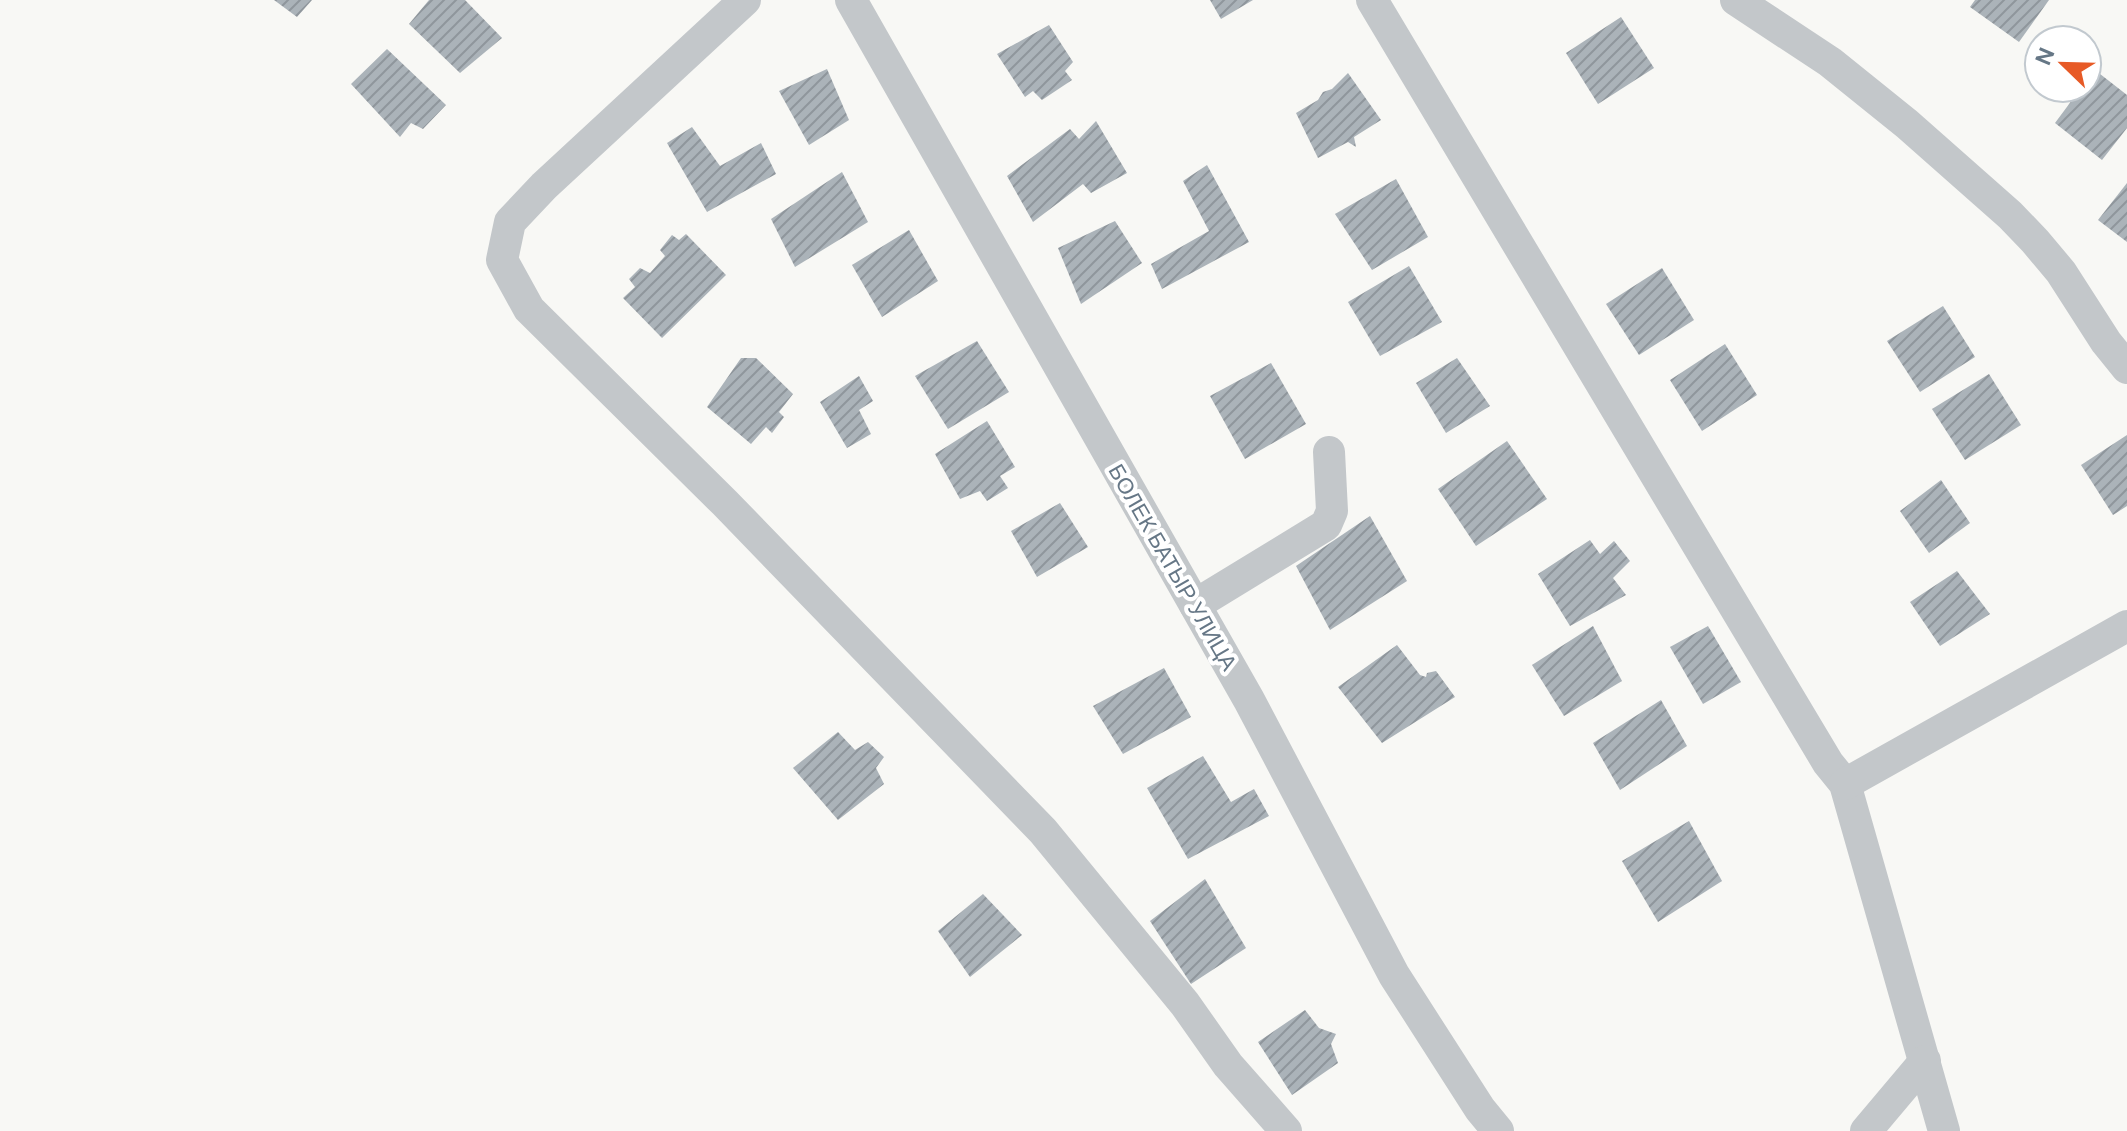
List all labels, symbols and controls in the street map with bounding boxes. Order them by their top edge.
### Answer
north arrow [2023,24,2103,104]
text: N [2029,43,2062,69]
street label: БОЛЕК БАТЫР УЛИЦА [1102,459,1244,676]

